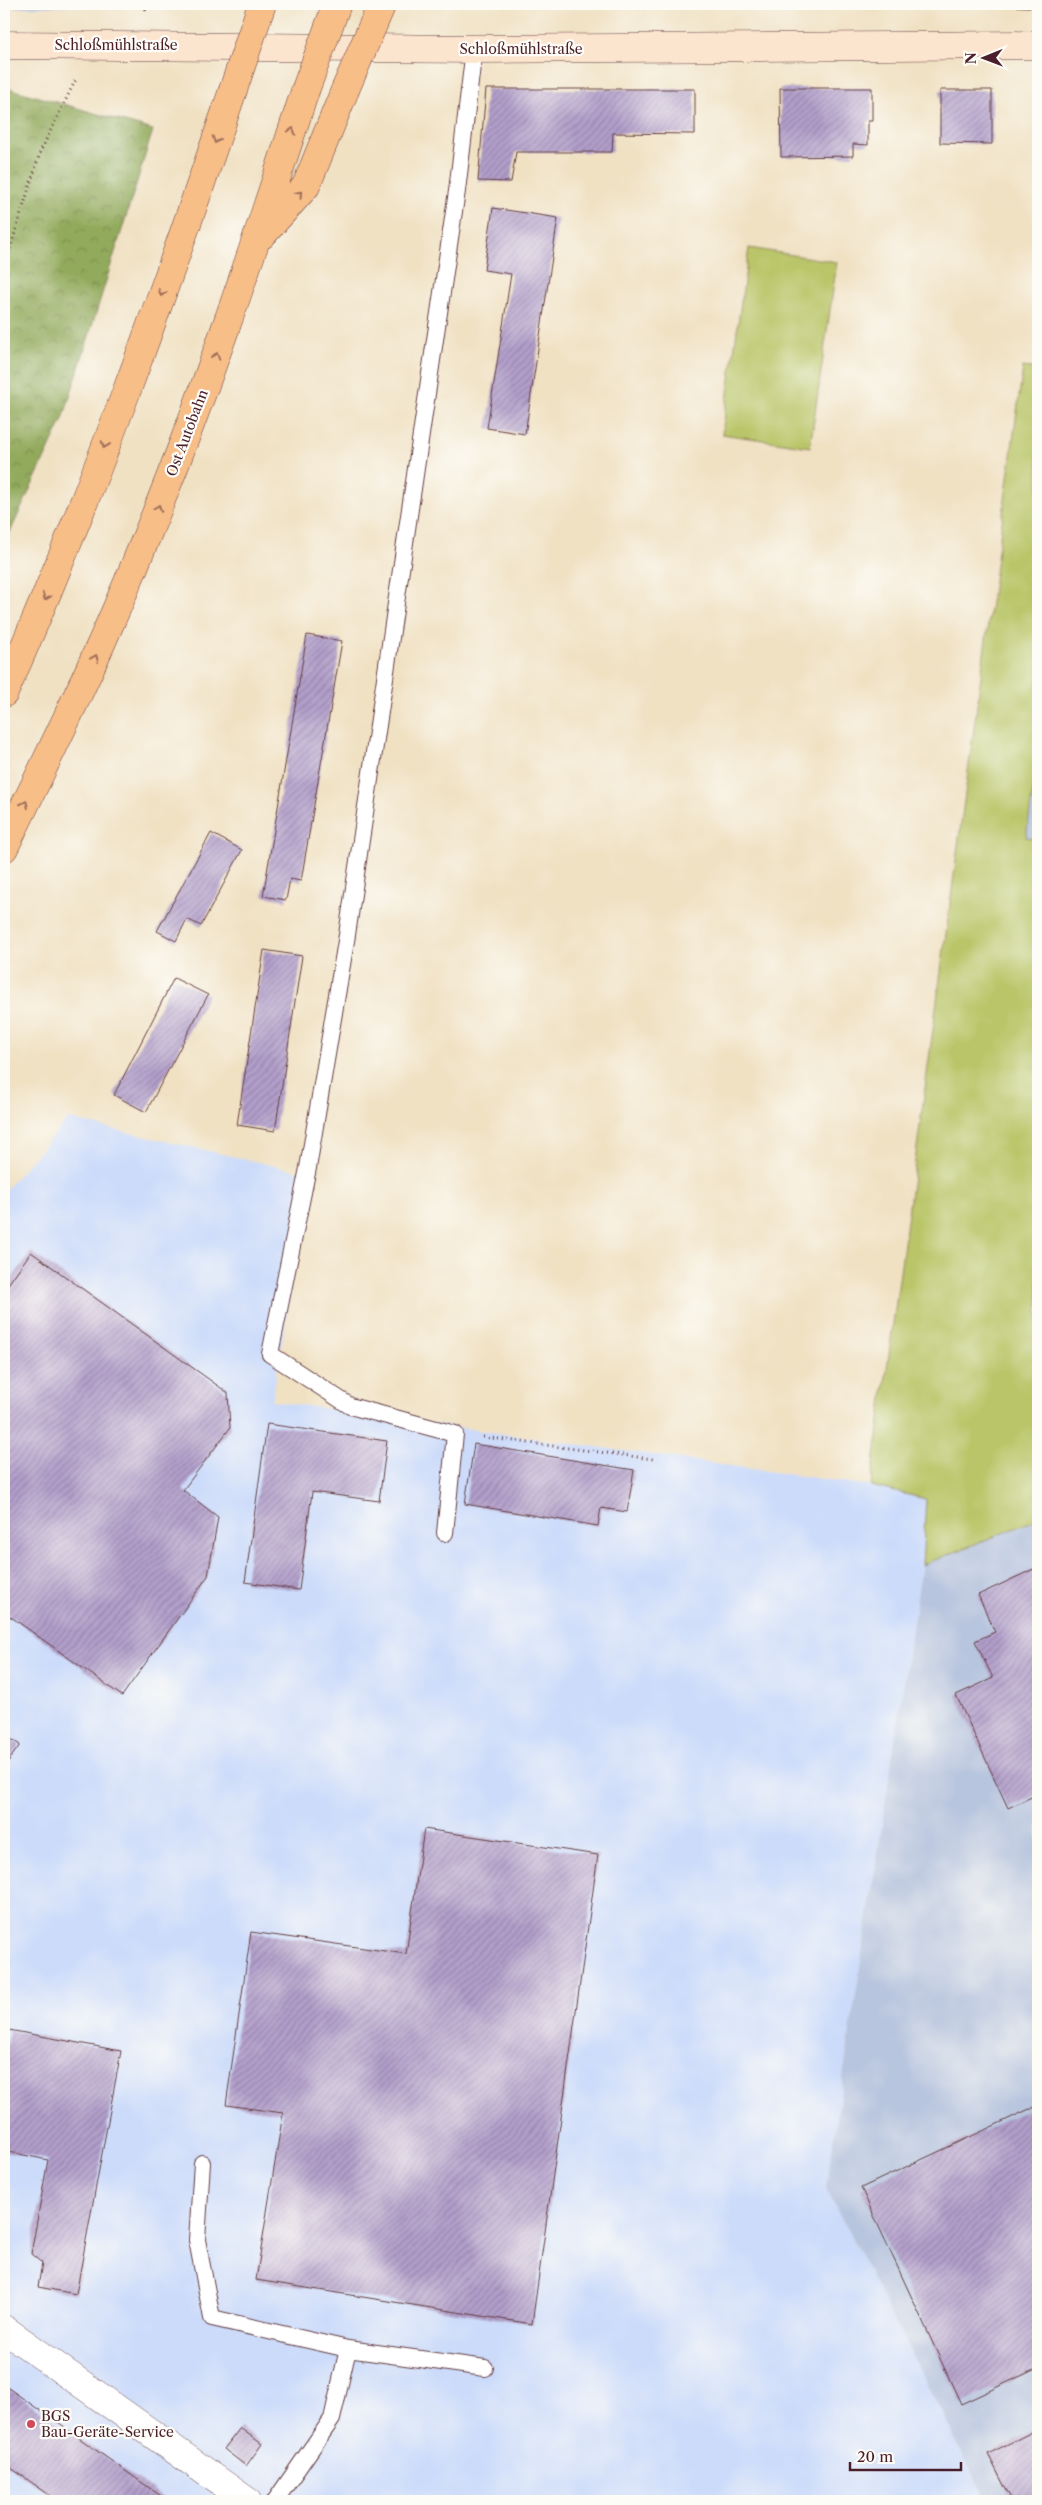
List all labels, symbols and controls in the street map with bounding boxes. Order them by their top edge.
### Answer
north arrow [960,32,1010,82]
street label: Schloßmühlstraße [54,36,178,54]
street label: Schloßmühlstraße [459,40,583,58]
text: N [962,52,980,64]
one-way arrow [287,127,297,136]
one-way arrow [212,135,222,143]
one-way arrow [293,191,302,200]
one-way arrow [158,288,168,297]
one-way arrow [210,352,220,361]
street label: Ost Autobahn [162,387,212,479]
one-way arrow [101,440,111,449]
one-way arrow [152,504,162,513]
one-way arrow [42,592,53,601]
one-way arrow [88,654,99,663]
one-way arrow [19,801,29,810]
place label: BGS Bau-Geräte-Service [41,2407,174,2441]
marker: BGS Bau-Geräte-Service [25,2418,37,2430]
scale bar [850,2440,961,2472]
text: 20 m [857,2447,893,2466]

